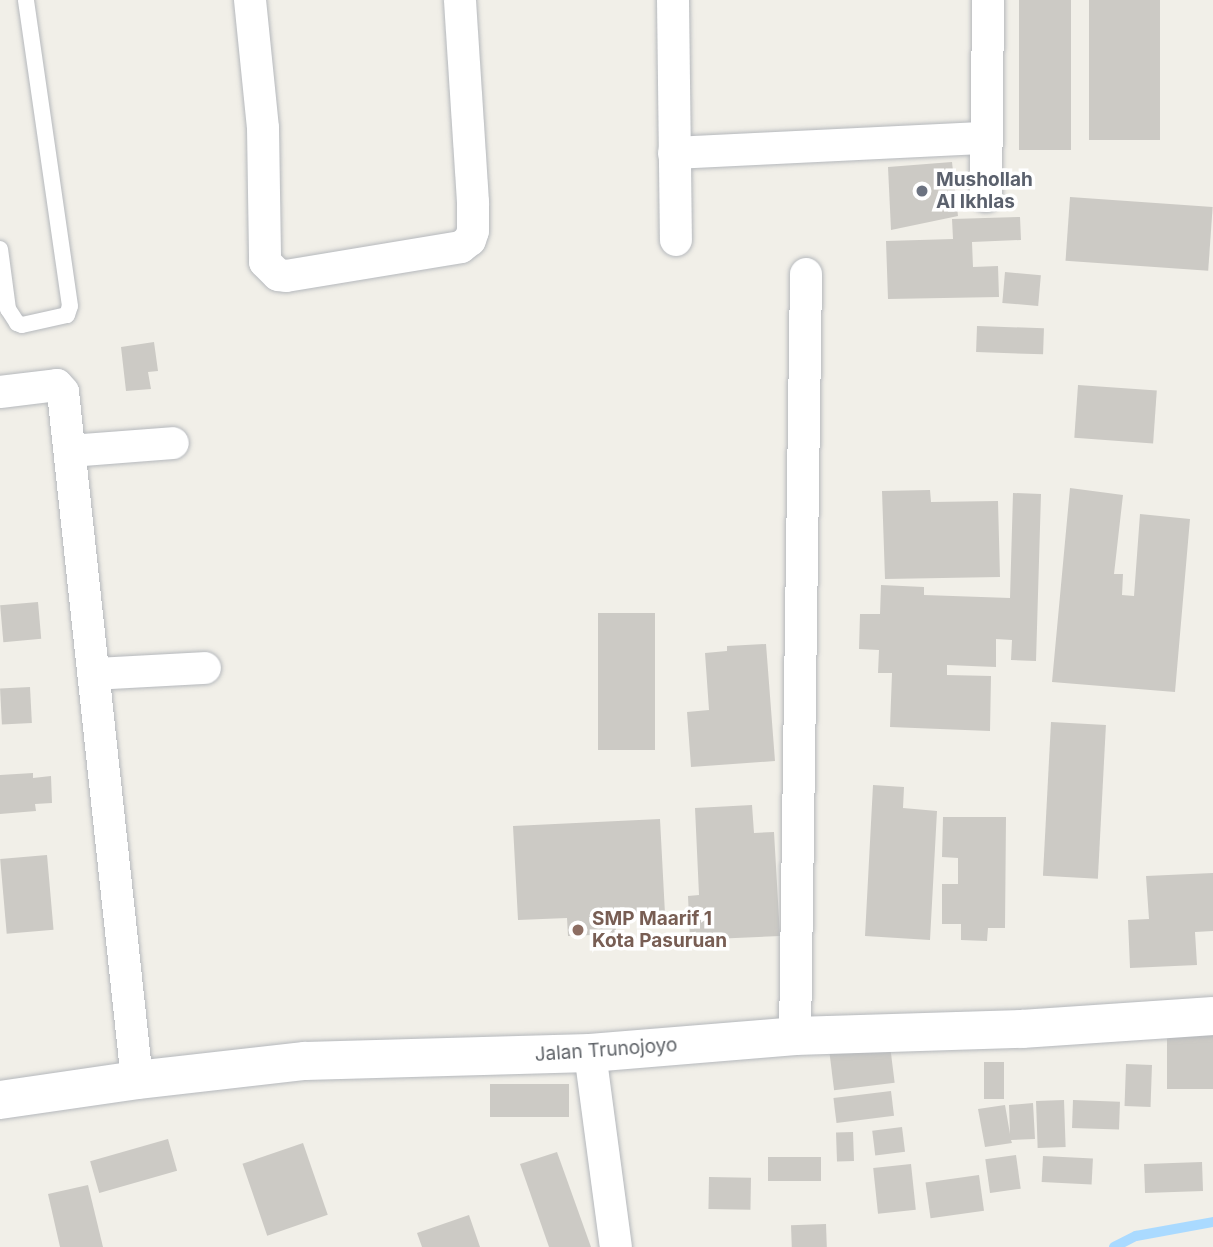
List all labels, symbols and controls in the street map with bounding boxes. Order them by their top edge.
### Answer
place label: Mushollah Al Ikhlas [936,169,1033,213]
marker: Mushollah Al Ikhlas [914,183,930,199]
place label: SMP Maarif 1 Kota Pasuruan [592,908,727,952]
marker: SMP Maarif 1 Kota Pasuruan [570,922,586,938]
street label: Jalan Trunojoyo [534,1034,678,1066]

